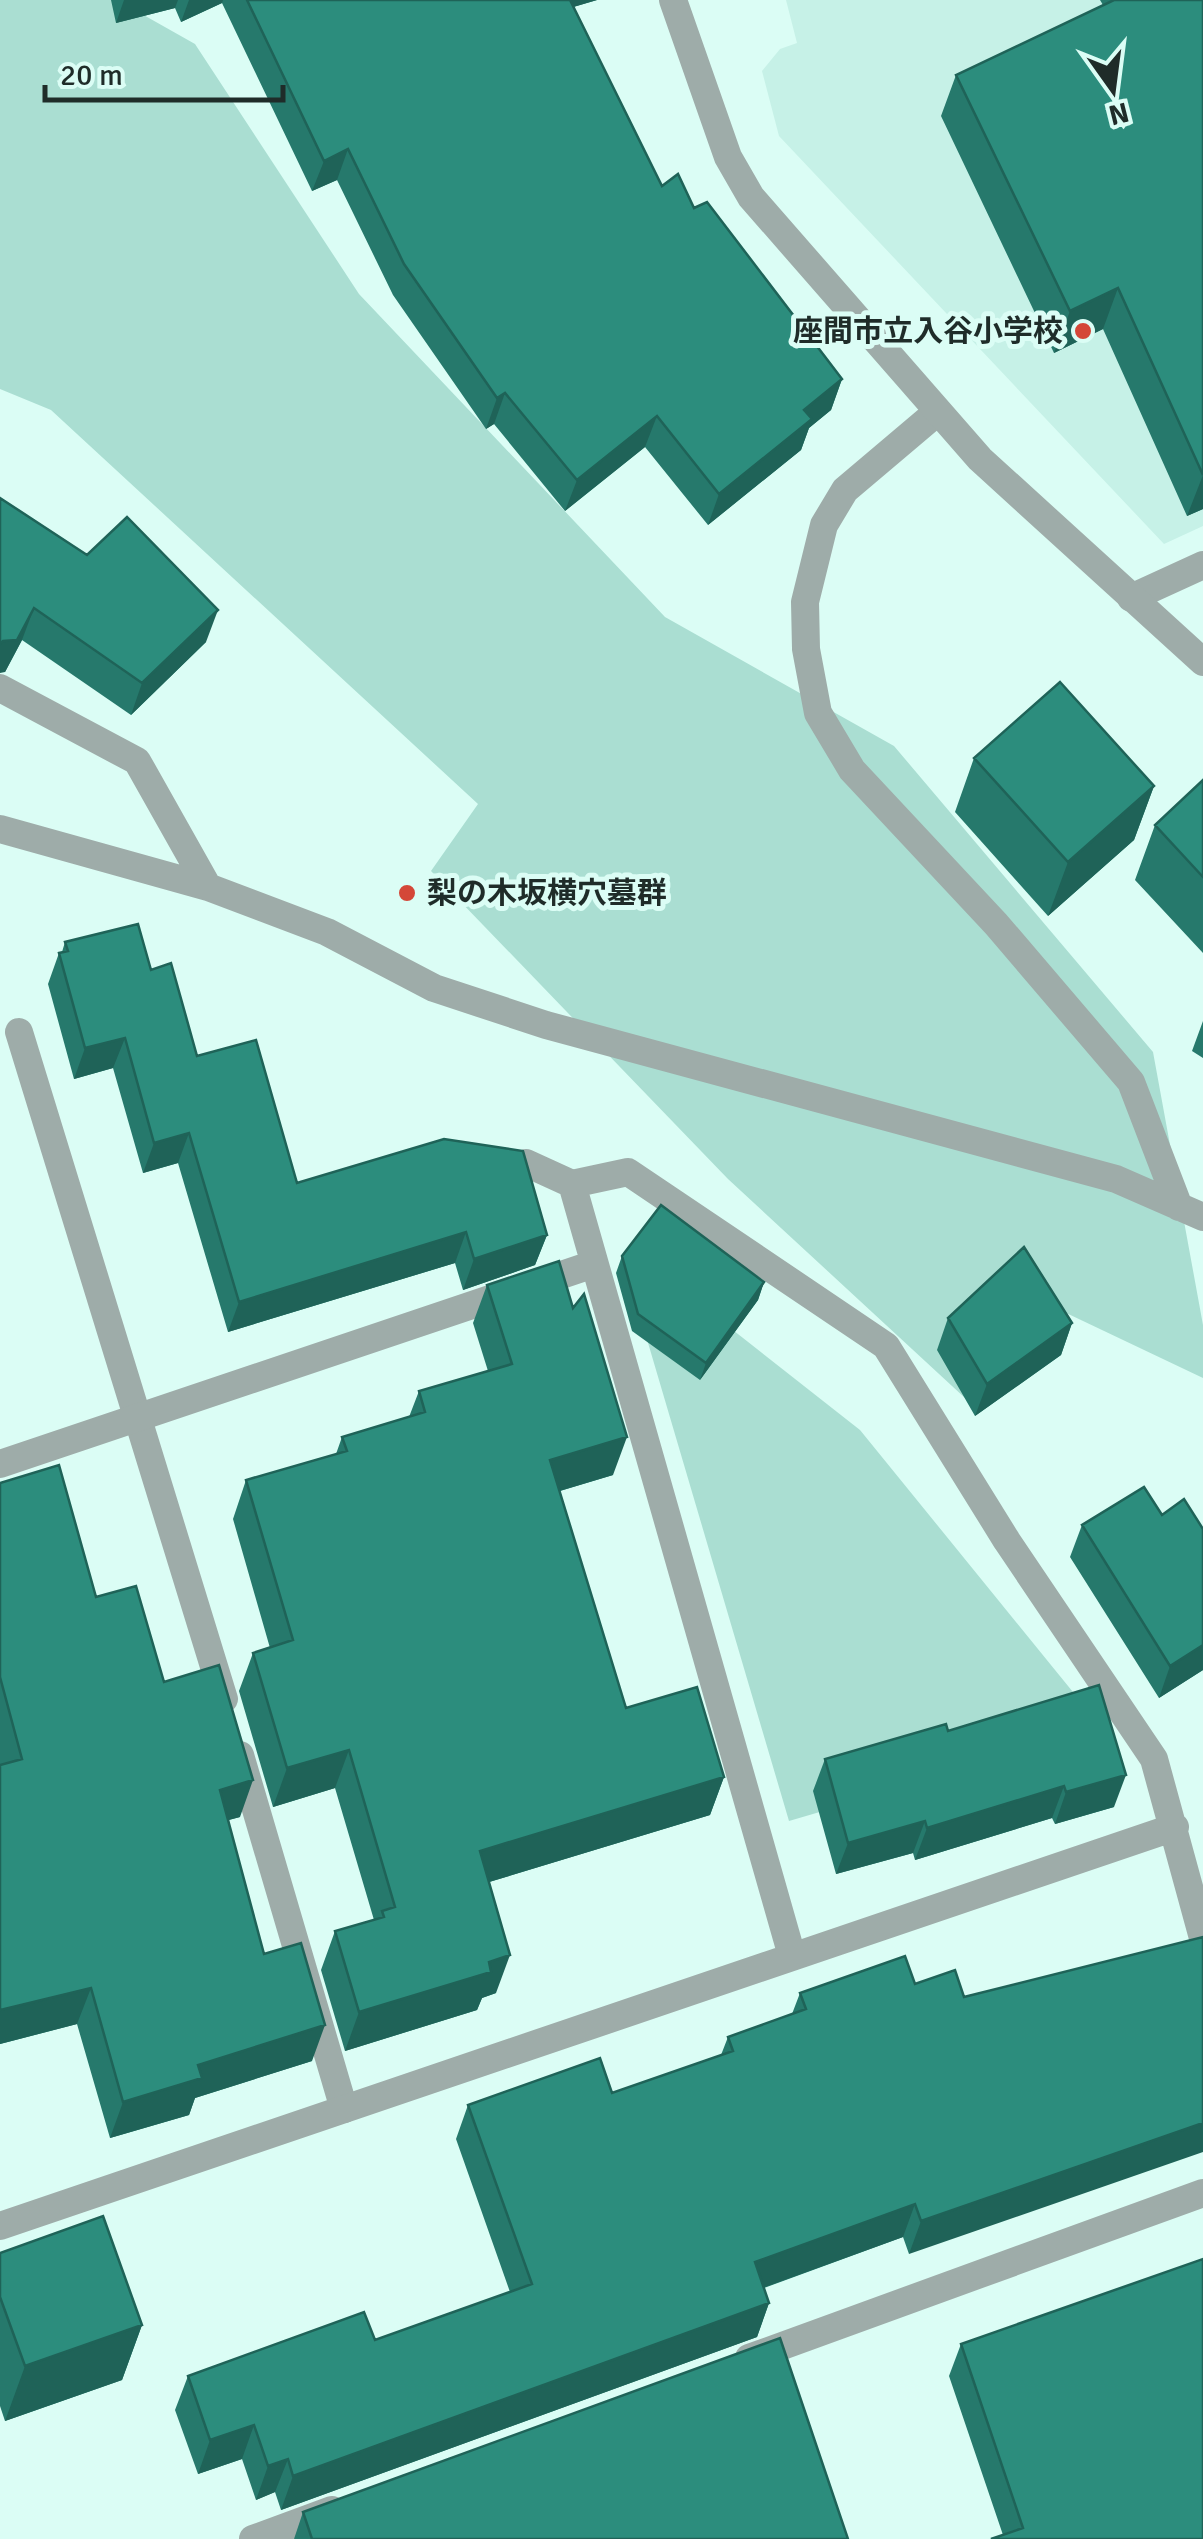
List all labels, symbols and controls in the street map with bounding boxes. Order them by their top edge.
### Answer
scale bar [45,40,282,102]
north arrow [1063,40,1163,140]
text: 20 m [60,57,123,94]
text: N [1105,94,1132,132]
place label: 座間市立入谷小学校 [793,313,1063,350]
marker: 座間市立入谷小学校 [1072,320,1094,342]
place label: 梨の木坂横穴墓群 [427,875,667,912]
marker: 梨の木坂横穴墓群 [396,882,418,904]

